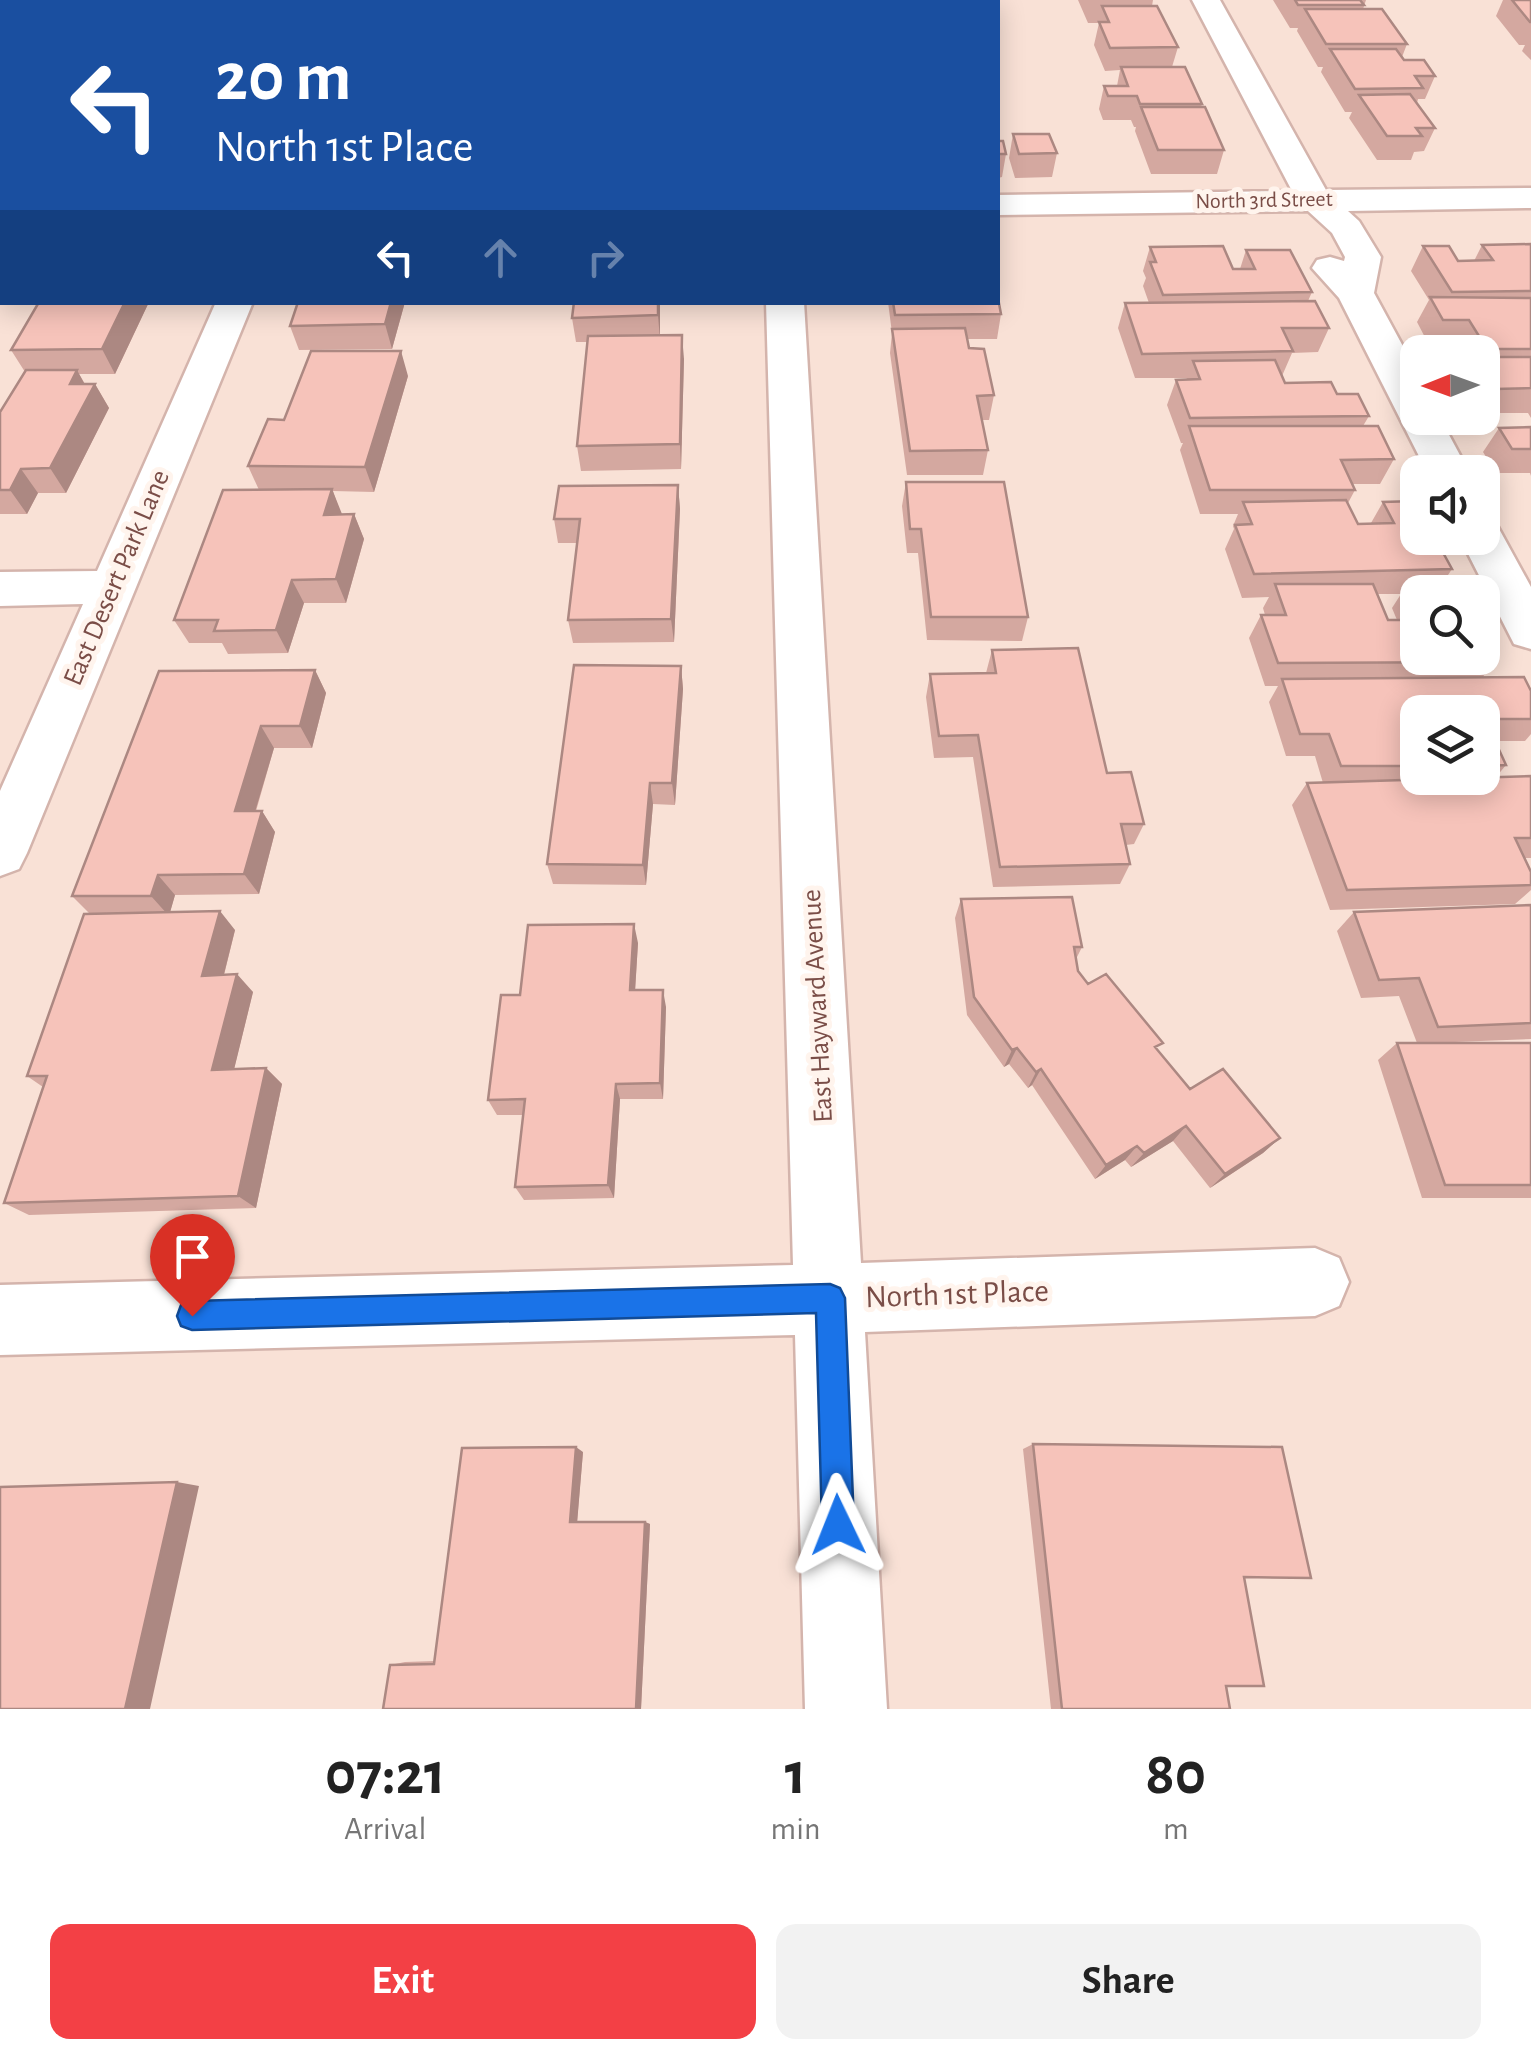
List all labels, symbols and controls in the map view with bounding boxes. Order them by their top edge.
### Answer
icon: left [50,40,180,170]
text: 20 m [215,43,352,113]
text: North 1st Place [215,125,473,170]
street label: North 3rd Street [1195,188,1333,212]
icon: left [368,230,423,285]
icon: ahead [473,230,528,285]
icon: right [578,230,633,285]
north arrow [1400,335,1500,435]
map controls [1400,335,1500,795]
button: sound [1400,455,1500,555]
street label: East Desert Park Lane [59,466,175,690]
button: search [1400,575,1500,675]
button: layers [1400,695,1500,795]
street label: East Hayward Avenue [798,889,838,1123]
pin [150,1214,235,1317]
icon: arrive [165,1229,220,1284]
street label: North 1st Place [865,1275,1049,1313]
position arrow [786,1473,890,1577]
text: 07:21 [325,1745,446,1805]
text: 1 [785,1745,806,1805]
text: 80 [1145,1745,1206,1805]
text: Arrival [344,1813,426,1845]
text: min [771,1813,820,1845]
text: m [1163,1813,1188,1845]
button: Exit [50,1924,756,2039]
button: Share [776,1924,1481,2039]

